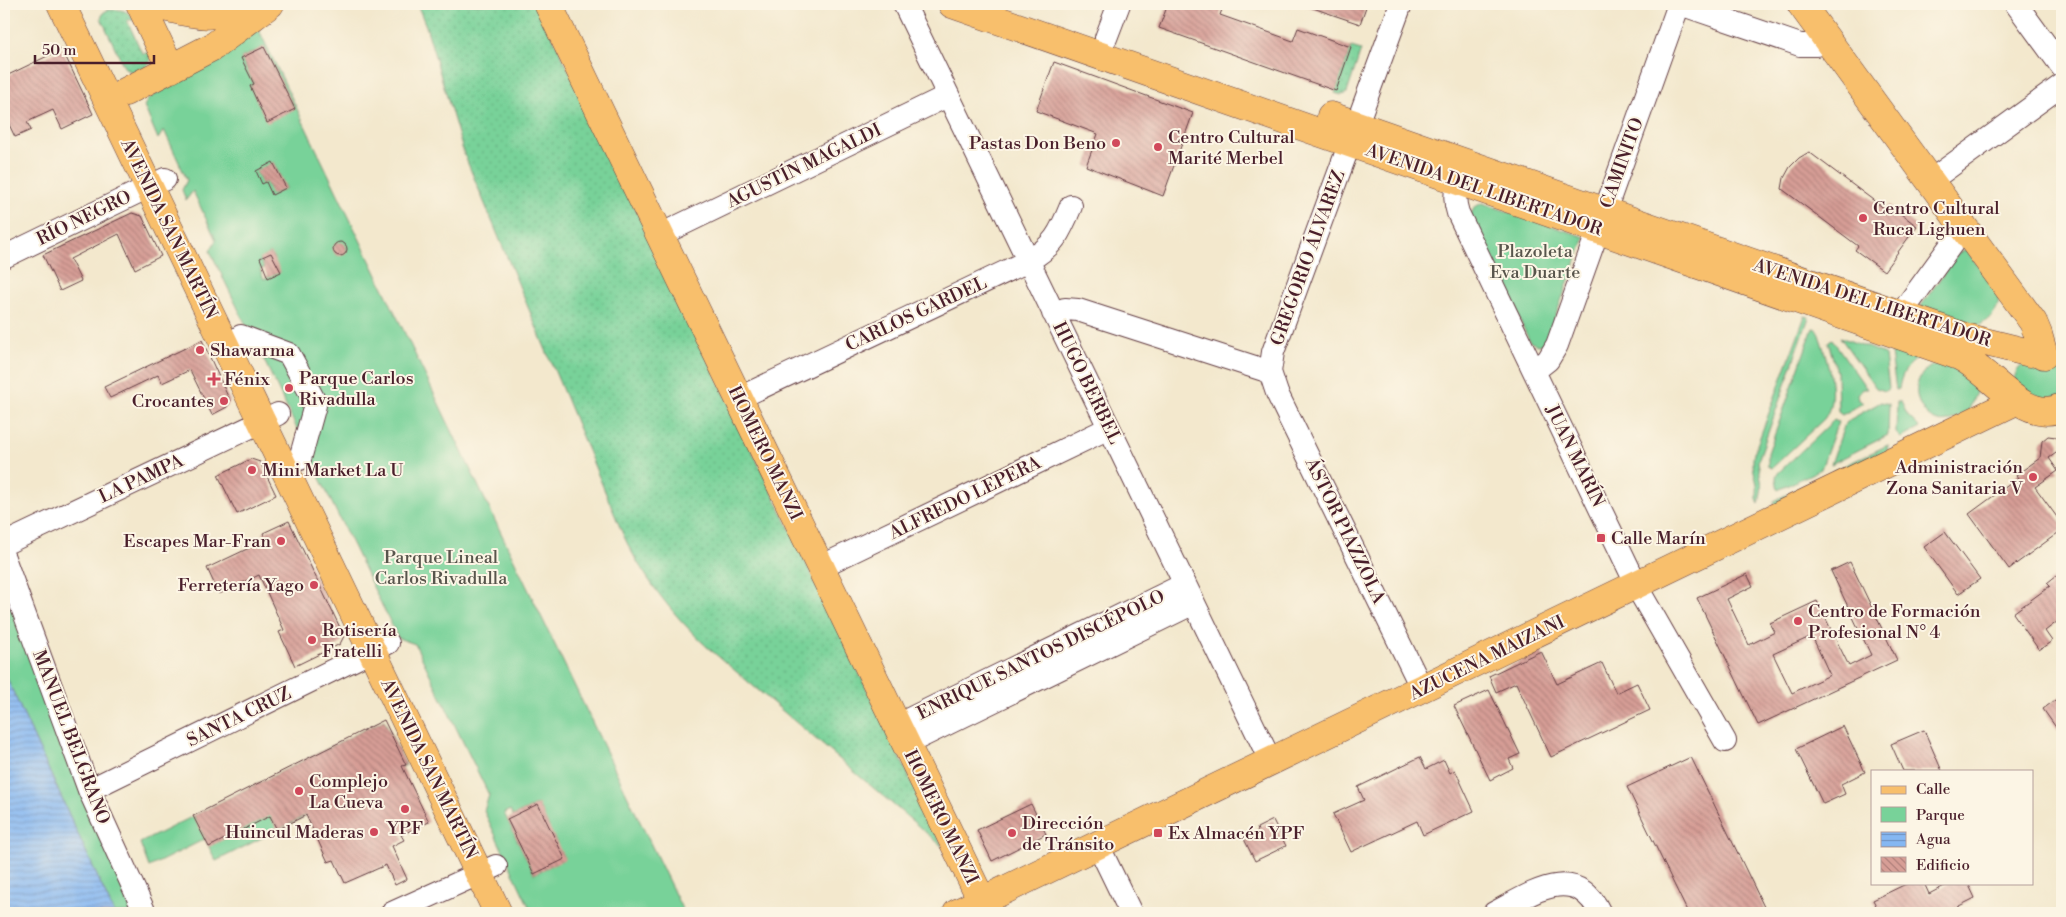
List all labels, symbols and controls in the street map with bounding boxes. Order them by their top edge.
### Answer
scale bar [35,32,154,64]
text: 50 m [42,41,76,60]
street label: CAMINITO [1595,114,1649,212]
street label: AGUSTÍN MAGALDI [722,118,885,214]
place label: Centro Cultural Marité Merbel [1168,126,1295,170]
place label: Pastas Don Beno [969,132,1106,155]
street label: AVENIDA SAN MARTÍN [115,134,223,324]
marker: Pastas Don Beno [1110,137,1122,149]
street label: AVENIDA DEL LIBERTADOR [1362,138,1606,241]
marker: Centro Cultural Marité Merbel [1152,141,1164,153]
street label: GREGORIO ÁLVAREZ [1266,167,1350,349]
street label: RÍO NEGRO [33,185,135,251]
place label: Centro Cultural Ruca Lighuen [1873,197,2000,241]
marker: Centro Cultural Ruca Lighuen [1857,212,1869,224]
park label: Plazoleta Eva Duarte [1490,240,1580,284]
street label: AVENIDA DEL LIBERTADOR [1749,253,1994,352]
street label: CARLOS GARDEL [842,271,990,357]
street label: HUGO BERBEL [1047,318,1127,448]
place label: Shawarma [210,339,296,362]
marker: Shawarma [194,344,206,356]
place label: Parque Carlos Rivadulla [299,367,414,411]
place label: Fénix [224,368,270,391]
marker: Fénix [208,373,220,385]
marker: Parque Carlos Rivadulla [283,382,295,394]
street label: HOMERO MANZI [723,382,808,524]
place label: Crocantes [132,390,214,413]
marker: Crocantes [218,395,230,407]
street label: JUAN MARÍN [1540,400,1610,512]
street label: LA PAMPA [95,449,187,509]
street label: ALFREDO LEPERA [884,451,1045,545]
street label: ÁSTOR PIAZZOLA [1299,453,1391,608]
place label: Administración Zona Sanitaria V [1886,456,2023,500]
place label: Mini Market La U [262,459,404,482]
marker: Mini Market La U [246,464,258,476]
marker: Administración Zona Sanitaria V [2027,471,2039,483]
place label: Calle Marín [1611,527,1706,550]
place label: Escapes Mar-Fran [123,530,271,553]
marker: Calle Marín [1595,532,1607,544]
marker: Escapes Mar-Fran [275,535,287,547]
park label: Parque Lineal Carlos Rivadulla [375,546,508,590]
place label: Ferretería Yago [178,574,304,597]
marker: Ferretería Yago [308,579,320,591]
street label: ENRIQUE SANTOS DISCÉPOLO [913,585,1169,725]
place label: Centro de Formación Profesional N° 4 [1808,600,1981,644]
street label: AZUCENA MAIZANI [1405,610,1569,706]
marker: Centro de Formación Profesional N° 4 [1792,615,1804,627]
place label: Rotisería Fratelli [322,619,398,663]
marker: Rotisería Fratelli [306,634,318,646]
street label: MANUEL BELGRANO [27,647,115,827]
street label: AVENIDA SAN MARTÍN [375,674,483,864]
street label: SANTA CRUZ [183,682,295,752]
street label: HOMERO MANZI [899,746,984,888]
place label: Complejo La Cueva [309,770,388,814]
legend [1871,770,2034,884]
text: Calle [1916,780,1950,799]
marker: Complejo La Cueva [293,785,305,797]
marker: YPF [399,803,411,815]
text: Parque [1916,806,1965,825]
place label: Dirección de Tránsito [1022,812,1114,856]
place label: YPF [386,817,423,840]
place label: Huincul Maderas [225,821,364,844]
place label: Ex Almacén YPF [1168,822,1305,845]
marker: Huincul Maderas [368,826,380,838]
marker: Dirección de Tránsito [1006,827,1018,839]
marker: Ex Almacén YPF [1152,827,1164,839]
text: Agua [1915,830,1951,849]
text: Edificio [1916,856,1970,875]

